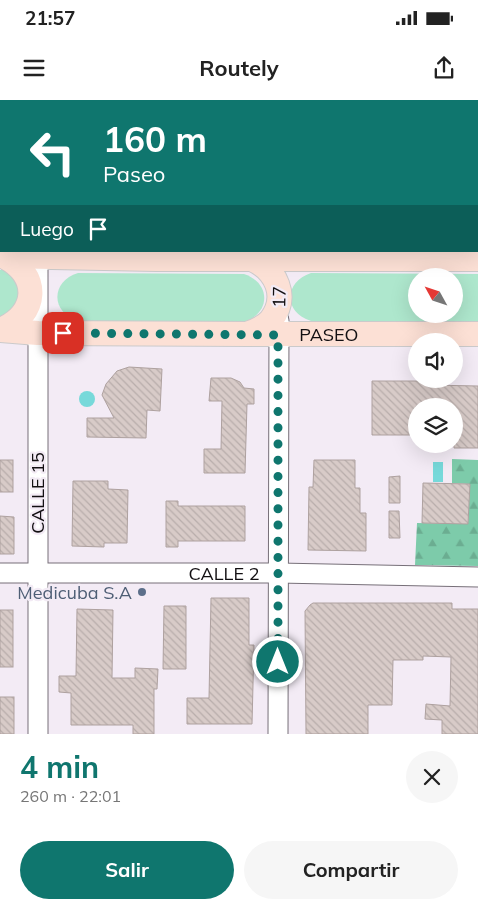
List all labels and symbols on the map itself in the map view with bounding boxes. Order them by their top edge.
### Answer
north arrow [408,268,462,322]
street label: 17 [267,286,291,308]
pin [42,312,84,354]
street label: PASEO [299,323,358,346]
street label: CALLE 15 [26,452,49,534]
street label: CALLE 2 [189,562,259,585]
place label: Medicuba S.A [17,581,132,604]
marker: Medicuba S.A [136,586,148,598]
position arrow [251,635,303,687]

